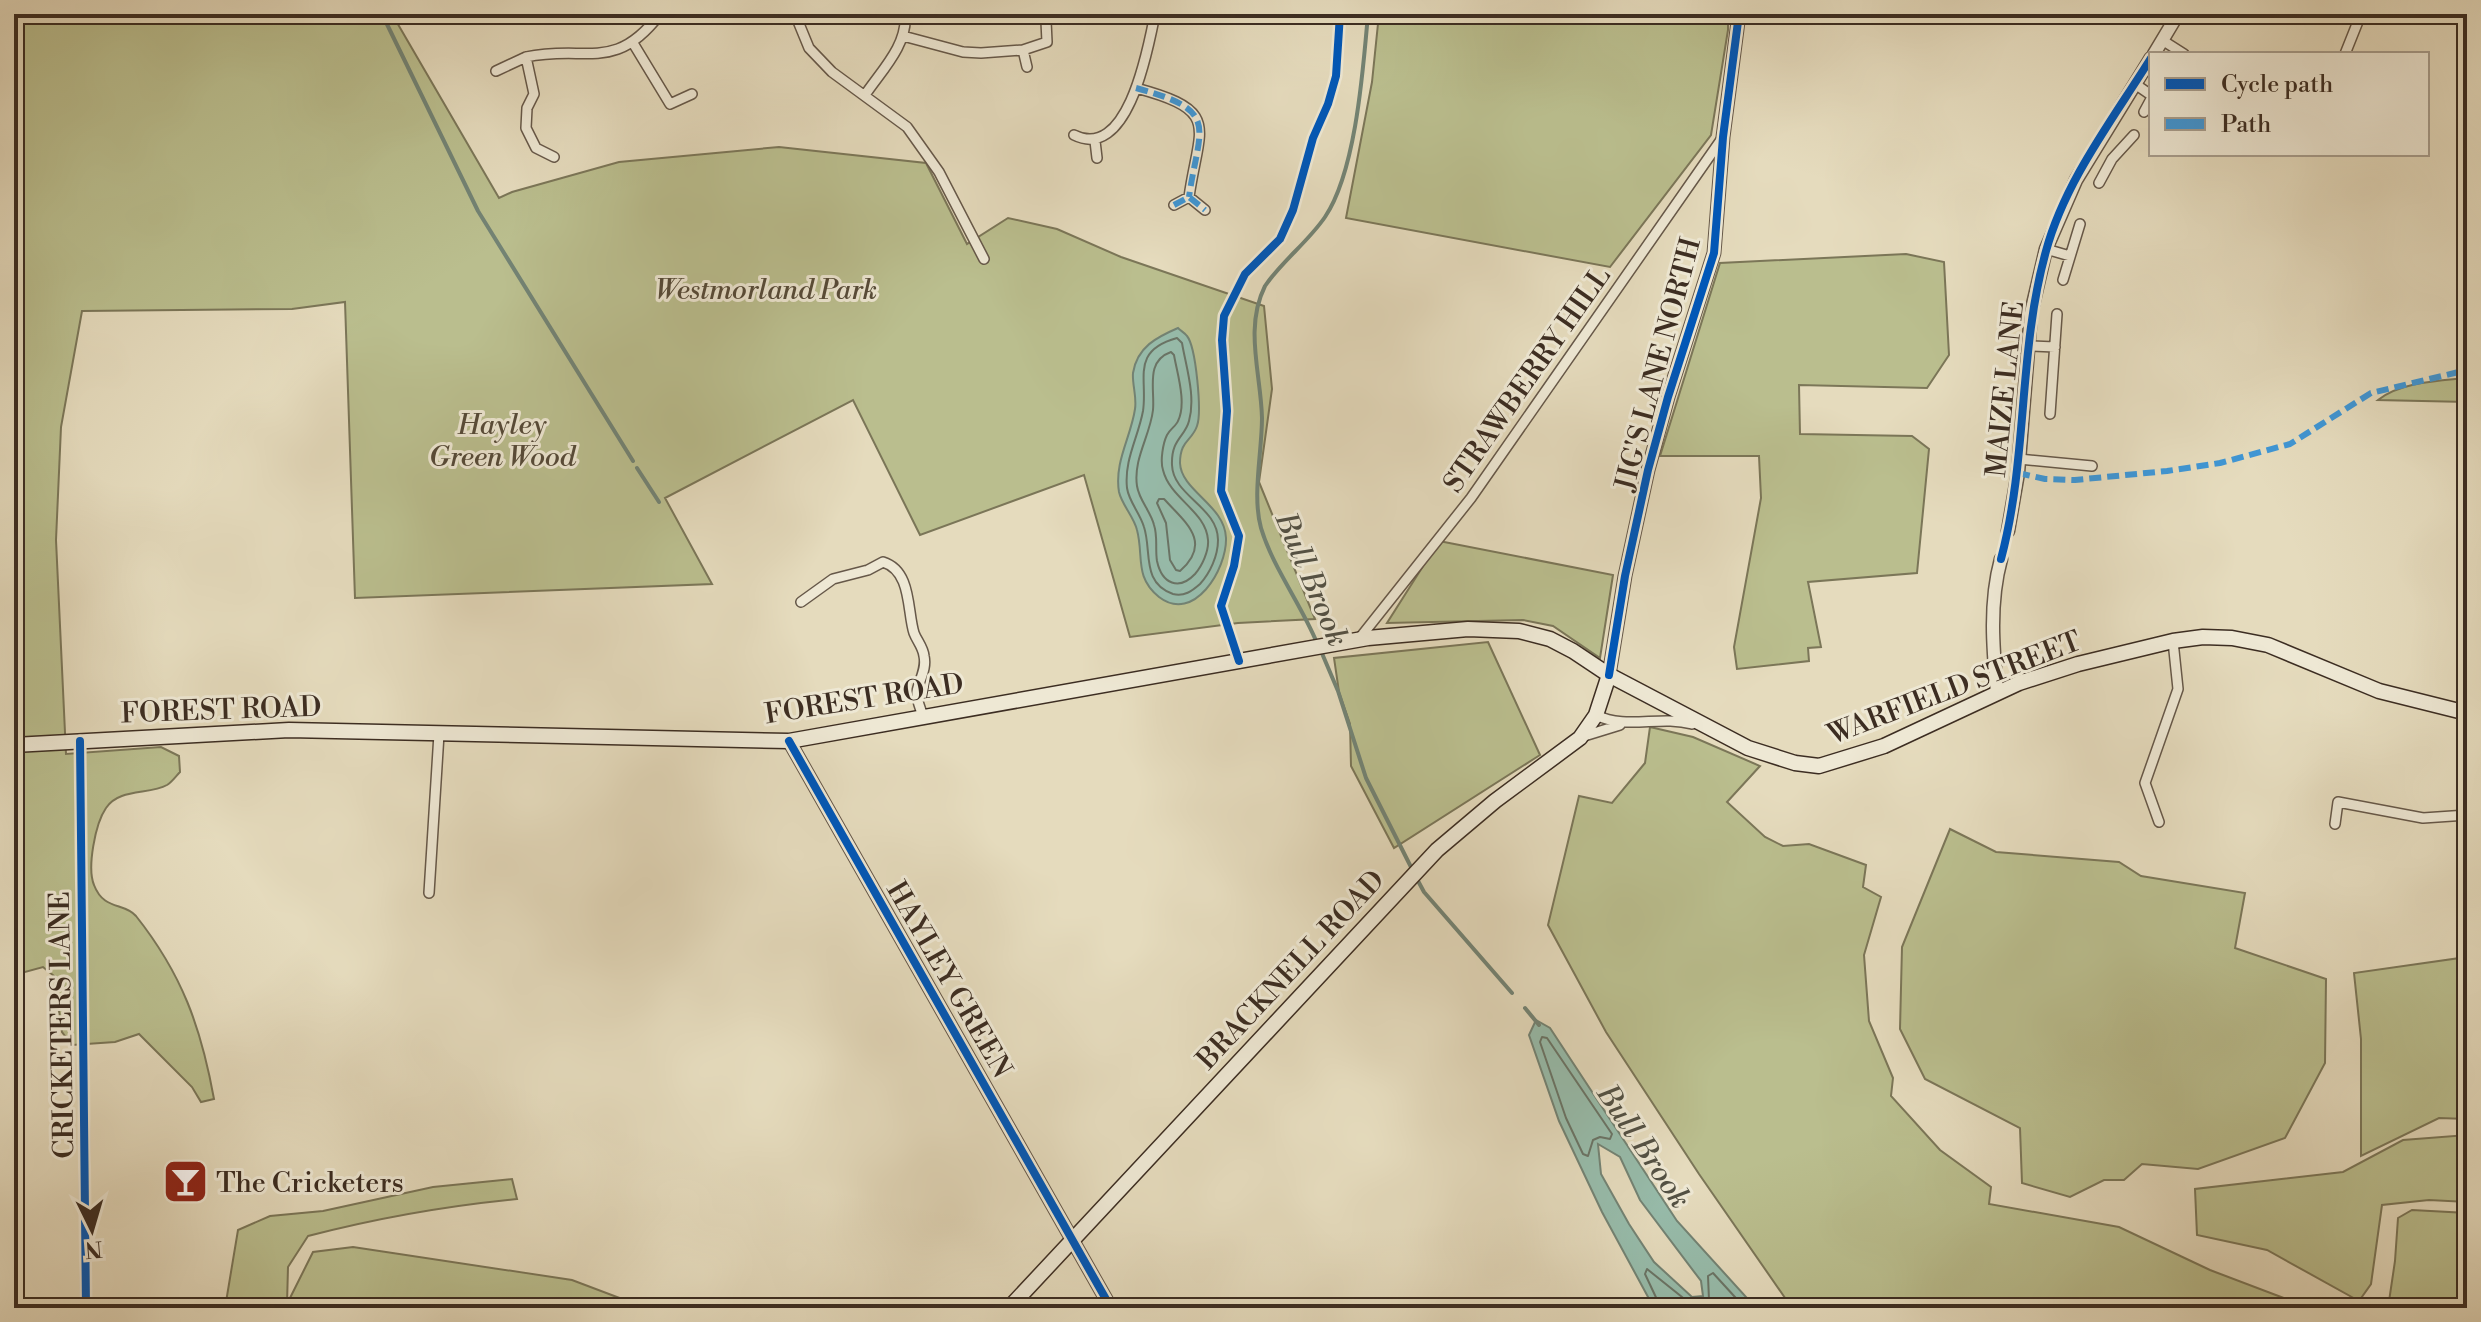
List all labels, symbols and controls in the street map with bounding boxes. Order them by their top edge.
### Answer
legend [2149,52,2429,156]
text: Cycle path [2221,70,2333,100]
text: Path [2221,110,2271,140]
street label: JIG'S LANE NORTH [1608,233,1709,496]
street label: STRAWBERRY HILL [1436,260,1618,500]
park label: Westmorland Park [655,273,877,308]
street label: MAIZE LANE [1979,299,2032,479]
park label: Hayley Green Wood [429,408,577,475]
water label: Bull Brook [1265,506,1356,652]
street label: WARFIELD STREET [1822,624,2086,753]
street label: FOREST ROAD [762,666,966,732]
street label: FOREST ROAD [120,690,322,731]
street label: BRACKNELL ROAD [1189,863,1393,1078]
street label: HAYLEY GREEN [878,875,1019,1084]
street label: CRICKETERS LANE [43,891,82,1159]
water label: Bull Brook [1587,1076,1699,1216]
bar icon: The Cricketers [161,1158,209,1206]
place label: The Cricketers [216,1166,404,1201]
north arrow [52,1190,132,1270]
text: N [83,1234,103,1263]

